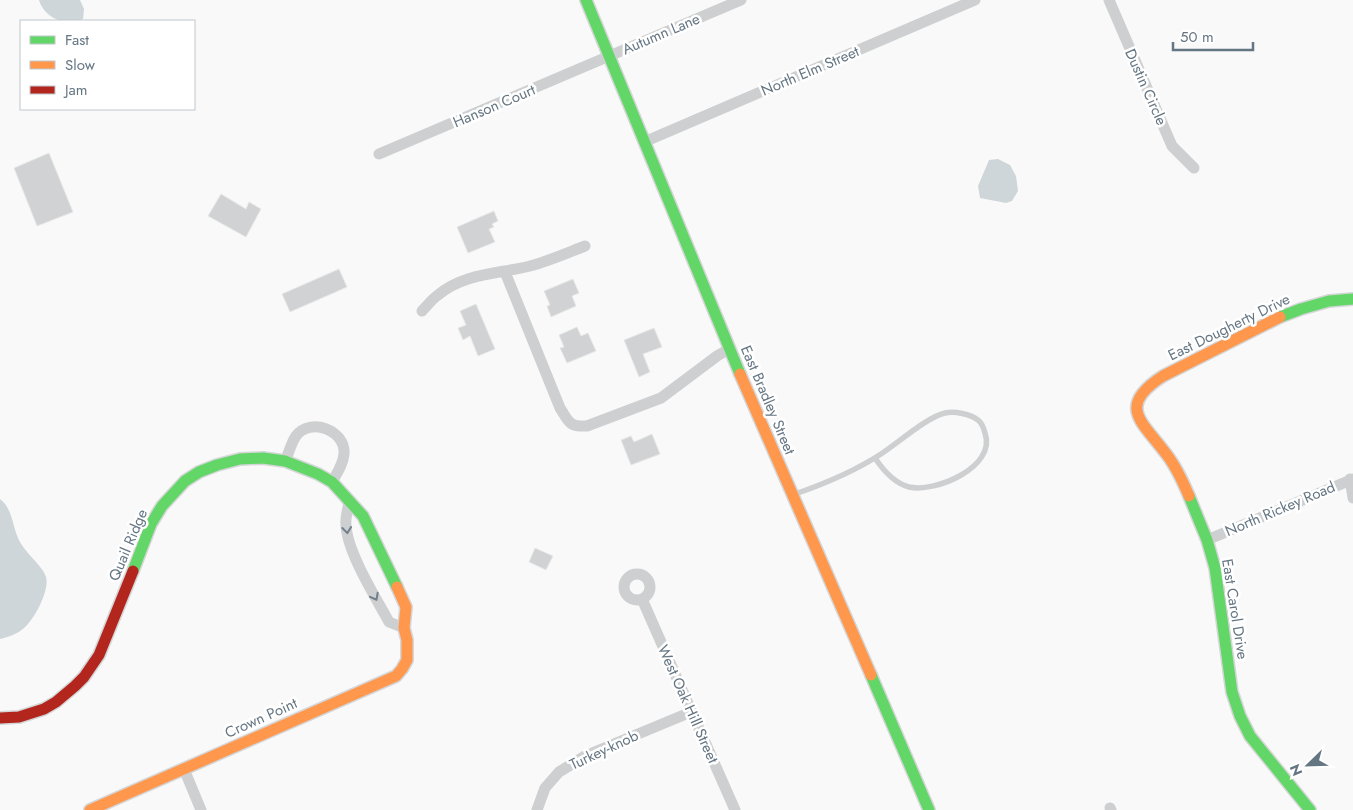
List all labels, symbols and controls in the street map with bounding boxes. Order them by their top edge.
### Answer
street label: Autumn Lane [619,8,704,60]
legend [20,20,195,110]
scale bar [1173,20,1253,52]
text: 50 m [1180,26,1214,48]
text: Fast [65,29,89,51]
street label: North Elm Street [758,40,863,102]
street label: Dustin Circle [1119,45,1173,129]
text: Slow [65,54,96,76]
text: Jam [63,79,88,101]
street label: Hanson Court [449,79,539,133]
street label: East Dougherty Drive [1164,288,1294,366]
street label: East Bradley Street [735,342,801,458]
street label: North Rickey Road [1222,476,1338,542]
street label: Quail Ridge [103,506,153,584]
one-way arrow [341,526,352,534]
street label: East Carol Drive [1216,557,1254,661]
one-way arrow [369,592,379,601]
street label: West Oak Hill Street [652,641,724,767]
street label: Crown Point [221,692,301,744]
street label: Turkey-knob [566,724,642,776]
north arrow [1283,740,1333,790]
text: N [1285,761,1307,779]

